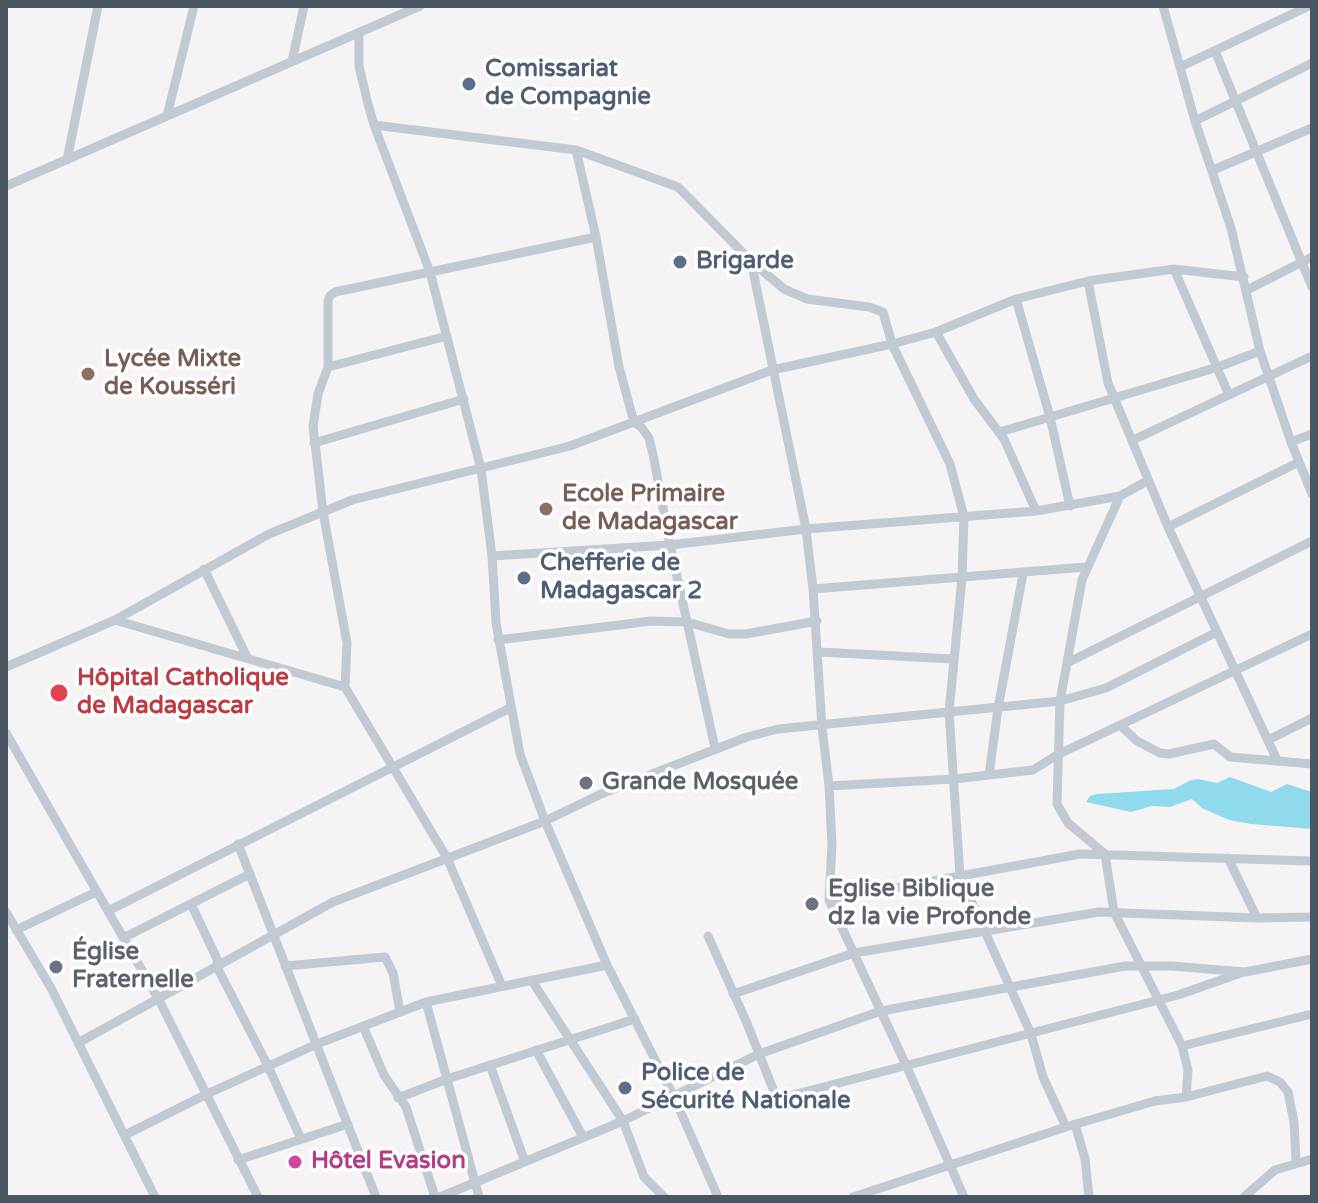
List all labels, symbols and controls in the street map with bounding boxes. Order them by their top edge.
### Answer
place label: Comissariat de Compagnie [485,56,651,112]
marker: Comissariat de Compagnie [460,75,478,93]
place label: Brigarde [696,248,794,276]
marker: Brigarde [671,253,689,271]
place label: Lycée Mixte de Kousséri [104,346,241,402]
marker: Lycée Mixte de Kousséri [79,365,97,383]
place label: Ecole Primaire de Madagascar [562,481,738,537]
marker: Ecole Primaire de Madagascar [537,500,555,518]
place label: Chefferie de Madagascar 2 [540,550,702,606]
marker: Chefferie de Madagascar 2 [515,569,533,587]
place label: Hôpital Catholique de Madagascar [77,665,289,721]
marker: Hôpital Catholique de Madagascar [48,682,70,704]
place label: Grande Mosquée [602,769,798,797]
marker: Grande Mosquée [577,774,595,792]
place label: Eglise Biblique dz la vie Profonde [828,876,1031,932]
marker: Eglise Biblique dz la vie Profonde [803,895,821,913]
place label: Église Fraternelle [72,939,194,995]
marker: Église Fraternelle [47,958,65,976]
place label: Police de Sécurité Nationale [641,1060,851,1116]
marker: Police de Sécurité Nationale [616,1079,634,1097]
place label: Hôtel Evasion [311,1148,466,1176]
marker: Hôtel Evasion [286,1153,304,1171]

